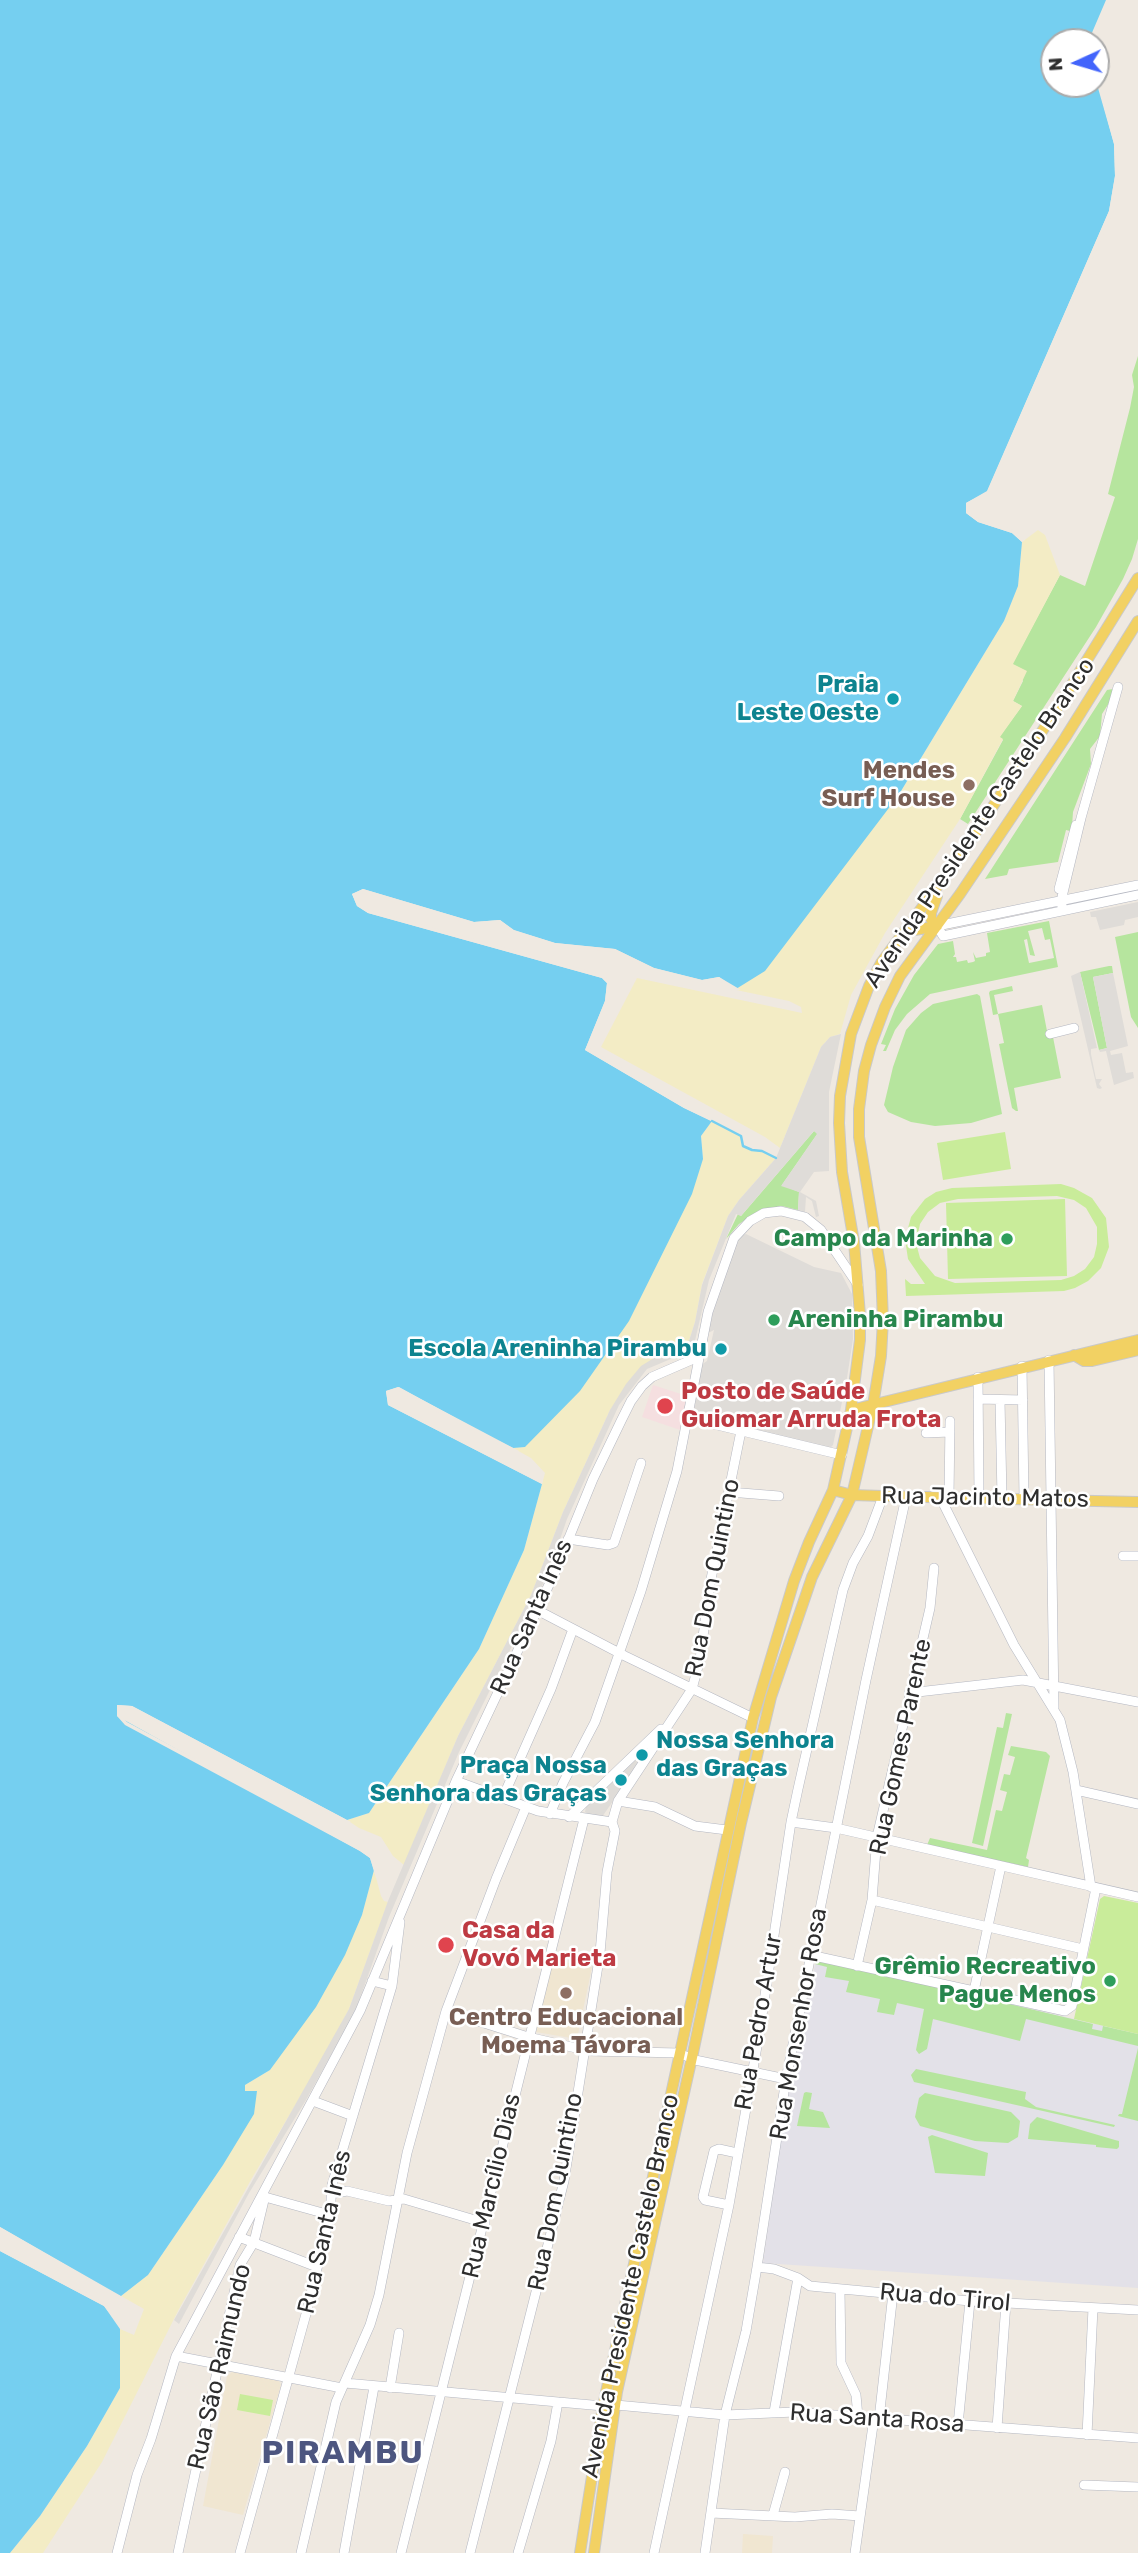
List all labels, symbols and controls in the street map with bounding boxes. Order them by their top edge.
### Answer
north arrow [1040,28,1110,98]
text: N [1044,57,1067,72]
street label: Avenida Presidente Castelo Branco [859,653,1101,993]
place label: Praia Leste Oeste [737,671,879,727]
marker: Praia Leste Oeste [885,691,901,707]
place label: Mendes Surf House [822,757,955,813]
marker: Mendes Surf House [961,777,977,793]
place label: Campo da Marinha [774,1225,993,1253]
marker: Campo da Marinha [999,1231,1015,1247]
place label: Areninha Pirambu [788,1306,1003,1334]
marker: Areninha Pirambu [766,1312,782,1328]
place label: Escola Areninha Pirambu [408,1335,707,1363]
marker: Escola Areninha Pirambu [713,1341,729,1357]
place label: Posto de Saúde Guiomar Arruda Frota [681,1378,941,1434]
marker: Posto de Saúde Guiomar Arruda Frota [655,1396,675,1416]
street label: Rua Dom Quintino [680,1476,746,1680]
street label: Rua Jacinto Matos [881,1482,1089,1514]
street label: Rua Santa Inês [485,1535,579,1699]
street label: Rua Gomes Parente [864,1636,938,1858]
place label: Nossa Senhora das Graças [656,1727,834,1783]
marker: Nossa Senhora das Graças [634,1747,650,1763]
place label: Praça Nossa Senhora das Graças [370,1752,607,1808]
marker: Praça Nossa Senhora das Graças [613,1772,629,1788]
street label: Rua Monsenhor Rosa [764,1906,834,2142]
place label: Casa da Vovó Marieta [462,1917,616,1973]
street label: Rua Pedro Artur [729,1931,789,2113]
marker: Casa da Vovó Marieta [436,1935,456,1955]
place label: Grêmio Recreativo Pague Menos [875,1953,1096,2009]
marker: Grêmio Recreativo Pague Menos [1102,1973,1118,1989]
marker: Centro Educacional Moema Távora [558,1985,574,2001]
place label: Centro Educacional Moema Távora [449,2004,683,2060]
street label: Rua Dom Quintino [523,2090,589,2294]
street label: Rua Marcílio Dias [457,2091,527,2281]
street label: Avenida Presidente Castelo Branco [576,2092,686,2480]
street label: Rua Santa Inês [292,2147,358,2317]
street label: Rua São Raimundo [182,2261,258,2473]
street label: Rua do Tirol [878,2278,1012,2318]
street label: Rua Santa Rosa [789,2399,965,2439]
district label: PIRAMBU [262,2435,424,2473]

